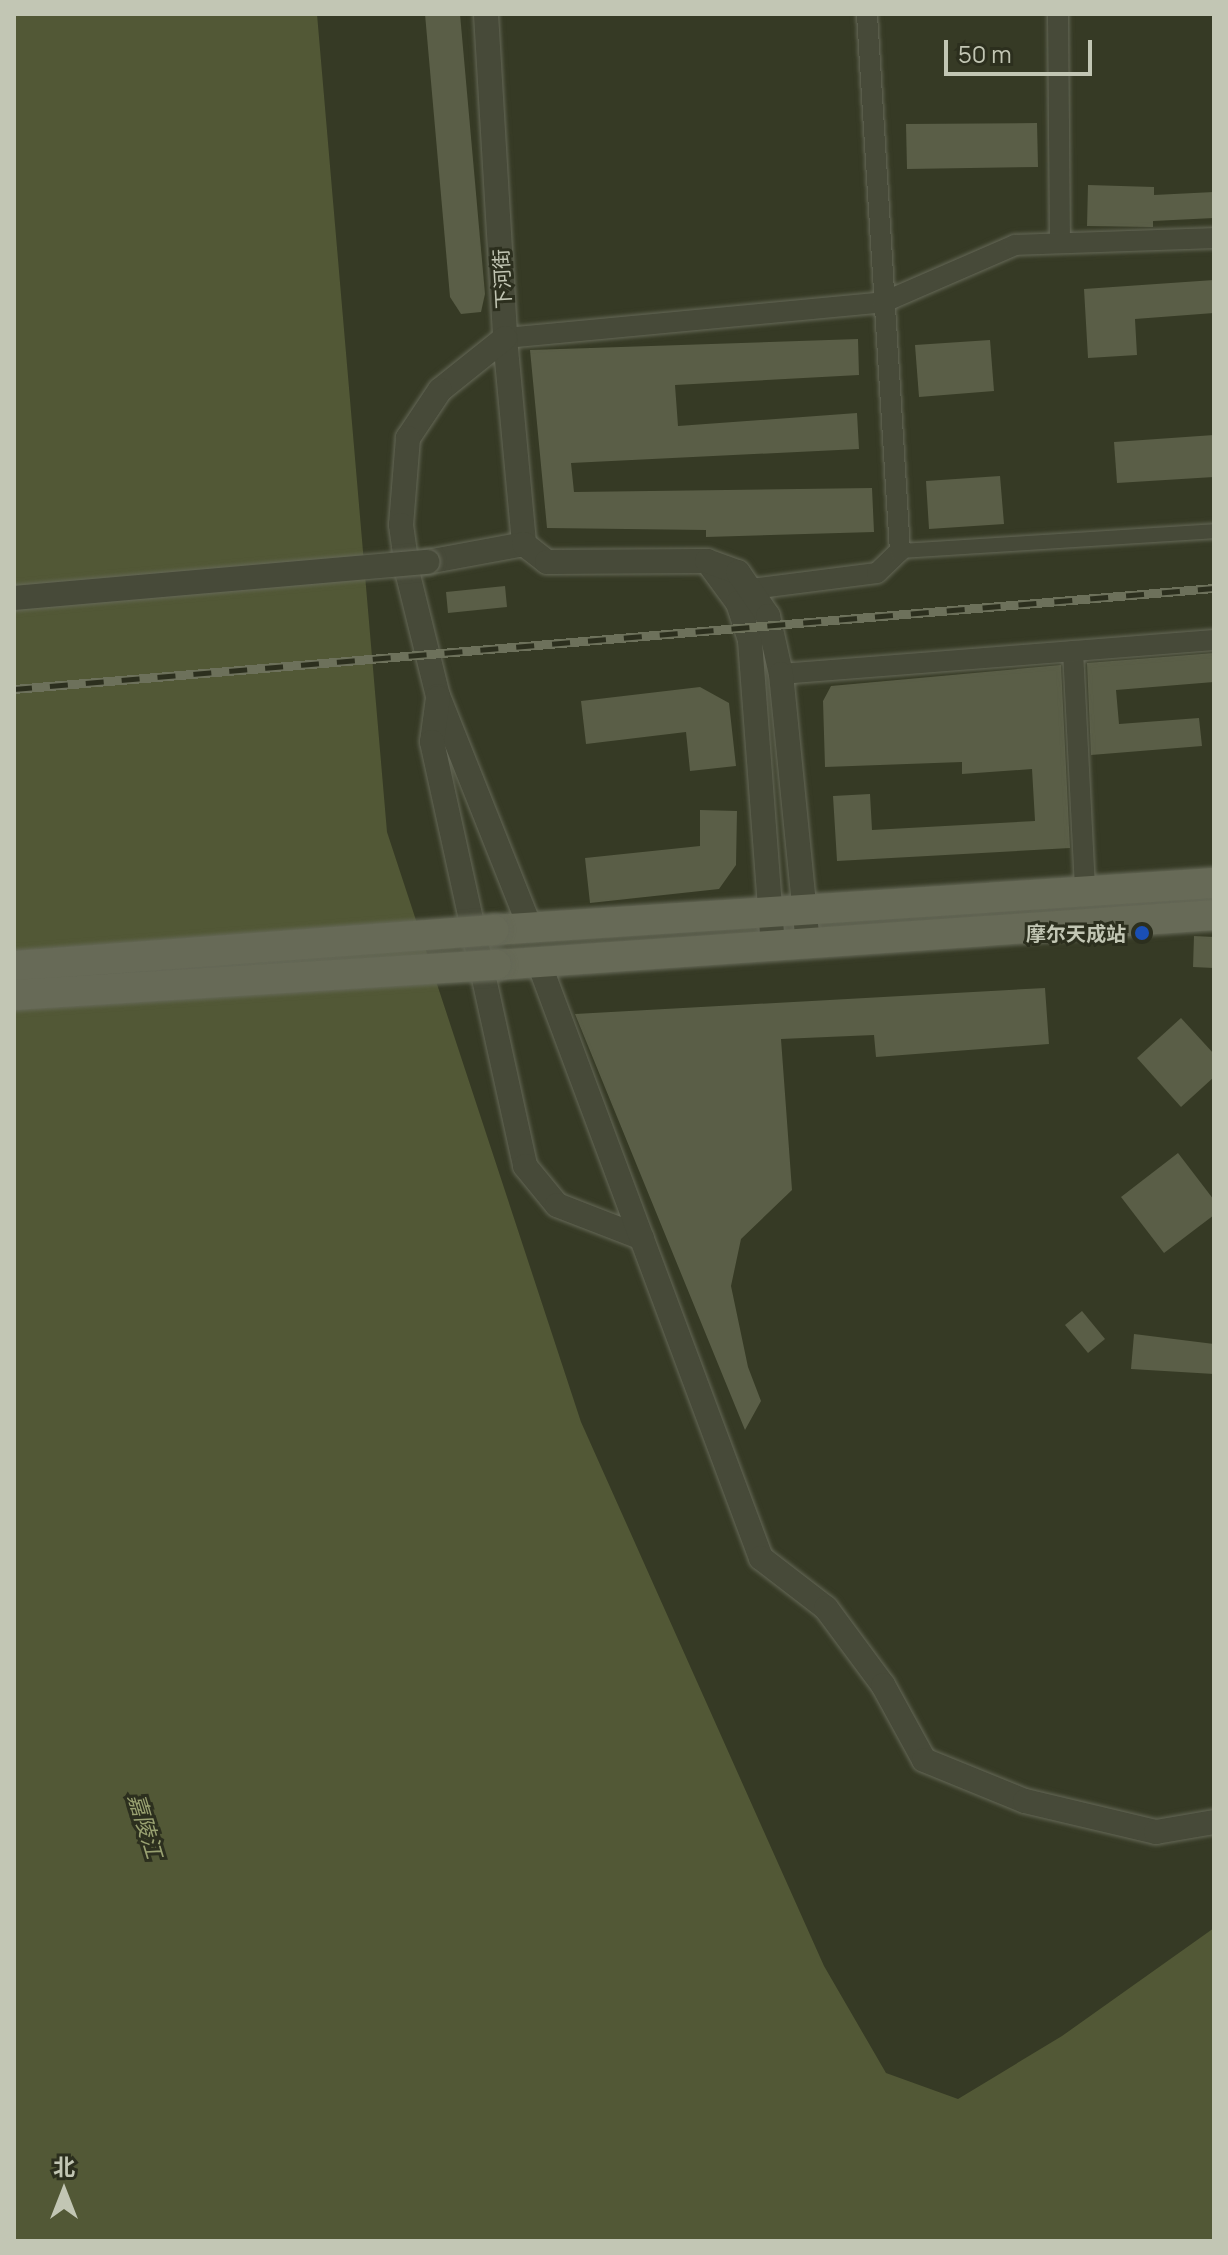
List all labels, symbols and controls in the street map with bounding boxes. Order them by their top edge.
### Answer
scale bar [948,24,1096,74]
text: 50 m [958,37,1012,70]
street label: 下河街 [488,248,516,310]
place label: 摩尔天成站 [1026,921,1126,945]
marker: 摩尔天成站 [1133,924,1151,942]
water label: 嘉陵江 [123,1791,167,1861]
north arrow [24,2151,104,2231]
text: 北 [53,2152,75,2182]

